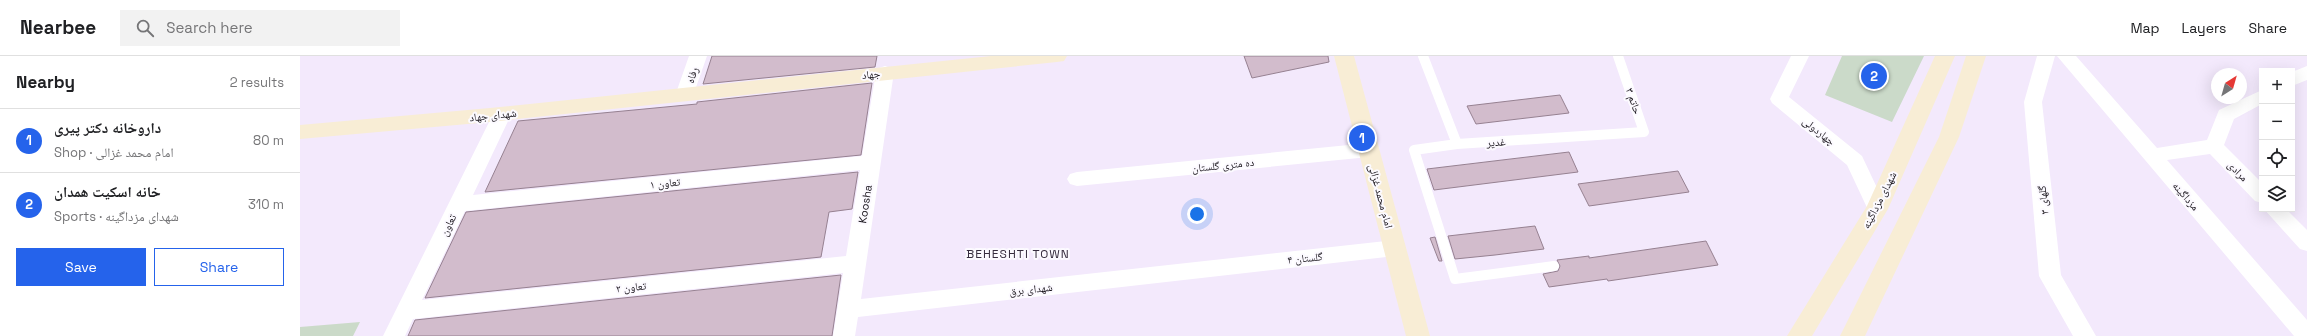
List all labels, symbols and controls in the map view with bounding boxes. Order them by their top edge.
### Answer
search box [120,10,400,46]
text: Nearbee [20,15,96,40]
icon: search [134,17,156,39]
text: Search here [166,18,253,37]
text: Map [2130,19,2160,37]
text: Layers [2182,19,2226,37]
text: Share [2248,19,2287,37]
pin: 2 [1861,61,1887,91]
street label: رفاه [683,65,701,85]
street label: جهاد [861,66,881,82]
north arrow [2211,68,2247,104]
map controls [2259,68,2295,212]
button: + [2259,68,2295,104]
text: Nearby [16,71,75,93]
text: 2 results [230,74,284,91]
street label: حاتم ۳ [1622,86,1645,116]
button: − [2259,104,2295,140]
street label: شهدای جهاد [469,106,517,124]
street label: چهاردولی [1800,114,1838,148]
text: داروخانه دکتر پیری [54,118,161,137]
pin: 1 [1349,123,1375,153]
text: 1 [26,132,32,149]
text: 80 m [253,132,284,149]
street label: غدیر [1485,134,1506,150]
button: locate [2259,140,2295,176]
text: Shop · امام محمد غزالی [54,144,174,161]
street label: ده متری گلستان [1191,155,1255,175]
street label: مرادی [2225,158,2251,184]
street label: امام محمد غزالی [1366,162,1396,230]
street label: شهدای مزداگینه [1859,169,1899,231]
street label: تعاون ۱ [649,174,682,192]
button: layers [2259,176,2295,212]
street label: مزداگینه [2170,179,2202,213]
text: خانه اسكيت همدان [54,182,161,201]
street label: Koosha [855,183,875,224]
street label: گلهای ۳ [2034,185,2051,215]
text: 2 [25,196,33,213]
text: 310 m [248,196,284,213]
your location [1187,204,1207,224]
text: Sports · شهدای مزداگینه [54,208,179,225]
street label: تعاون [437,211,460,238]
district label: BEHESHTI TOWN [966,246,1070,262]
button: Save [16,248,146,286]
button: Share [154,248,284,286]
street label: گلستان ۴ [1287,249,1324,267]
street label: تعاون ۲ [615,278,648,296]
street label: شهدای برق [1009,280,1053,298]

